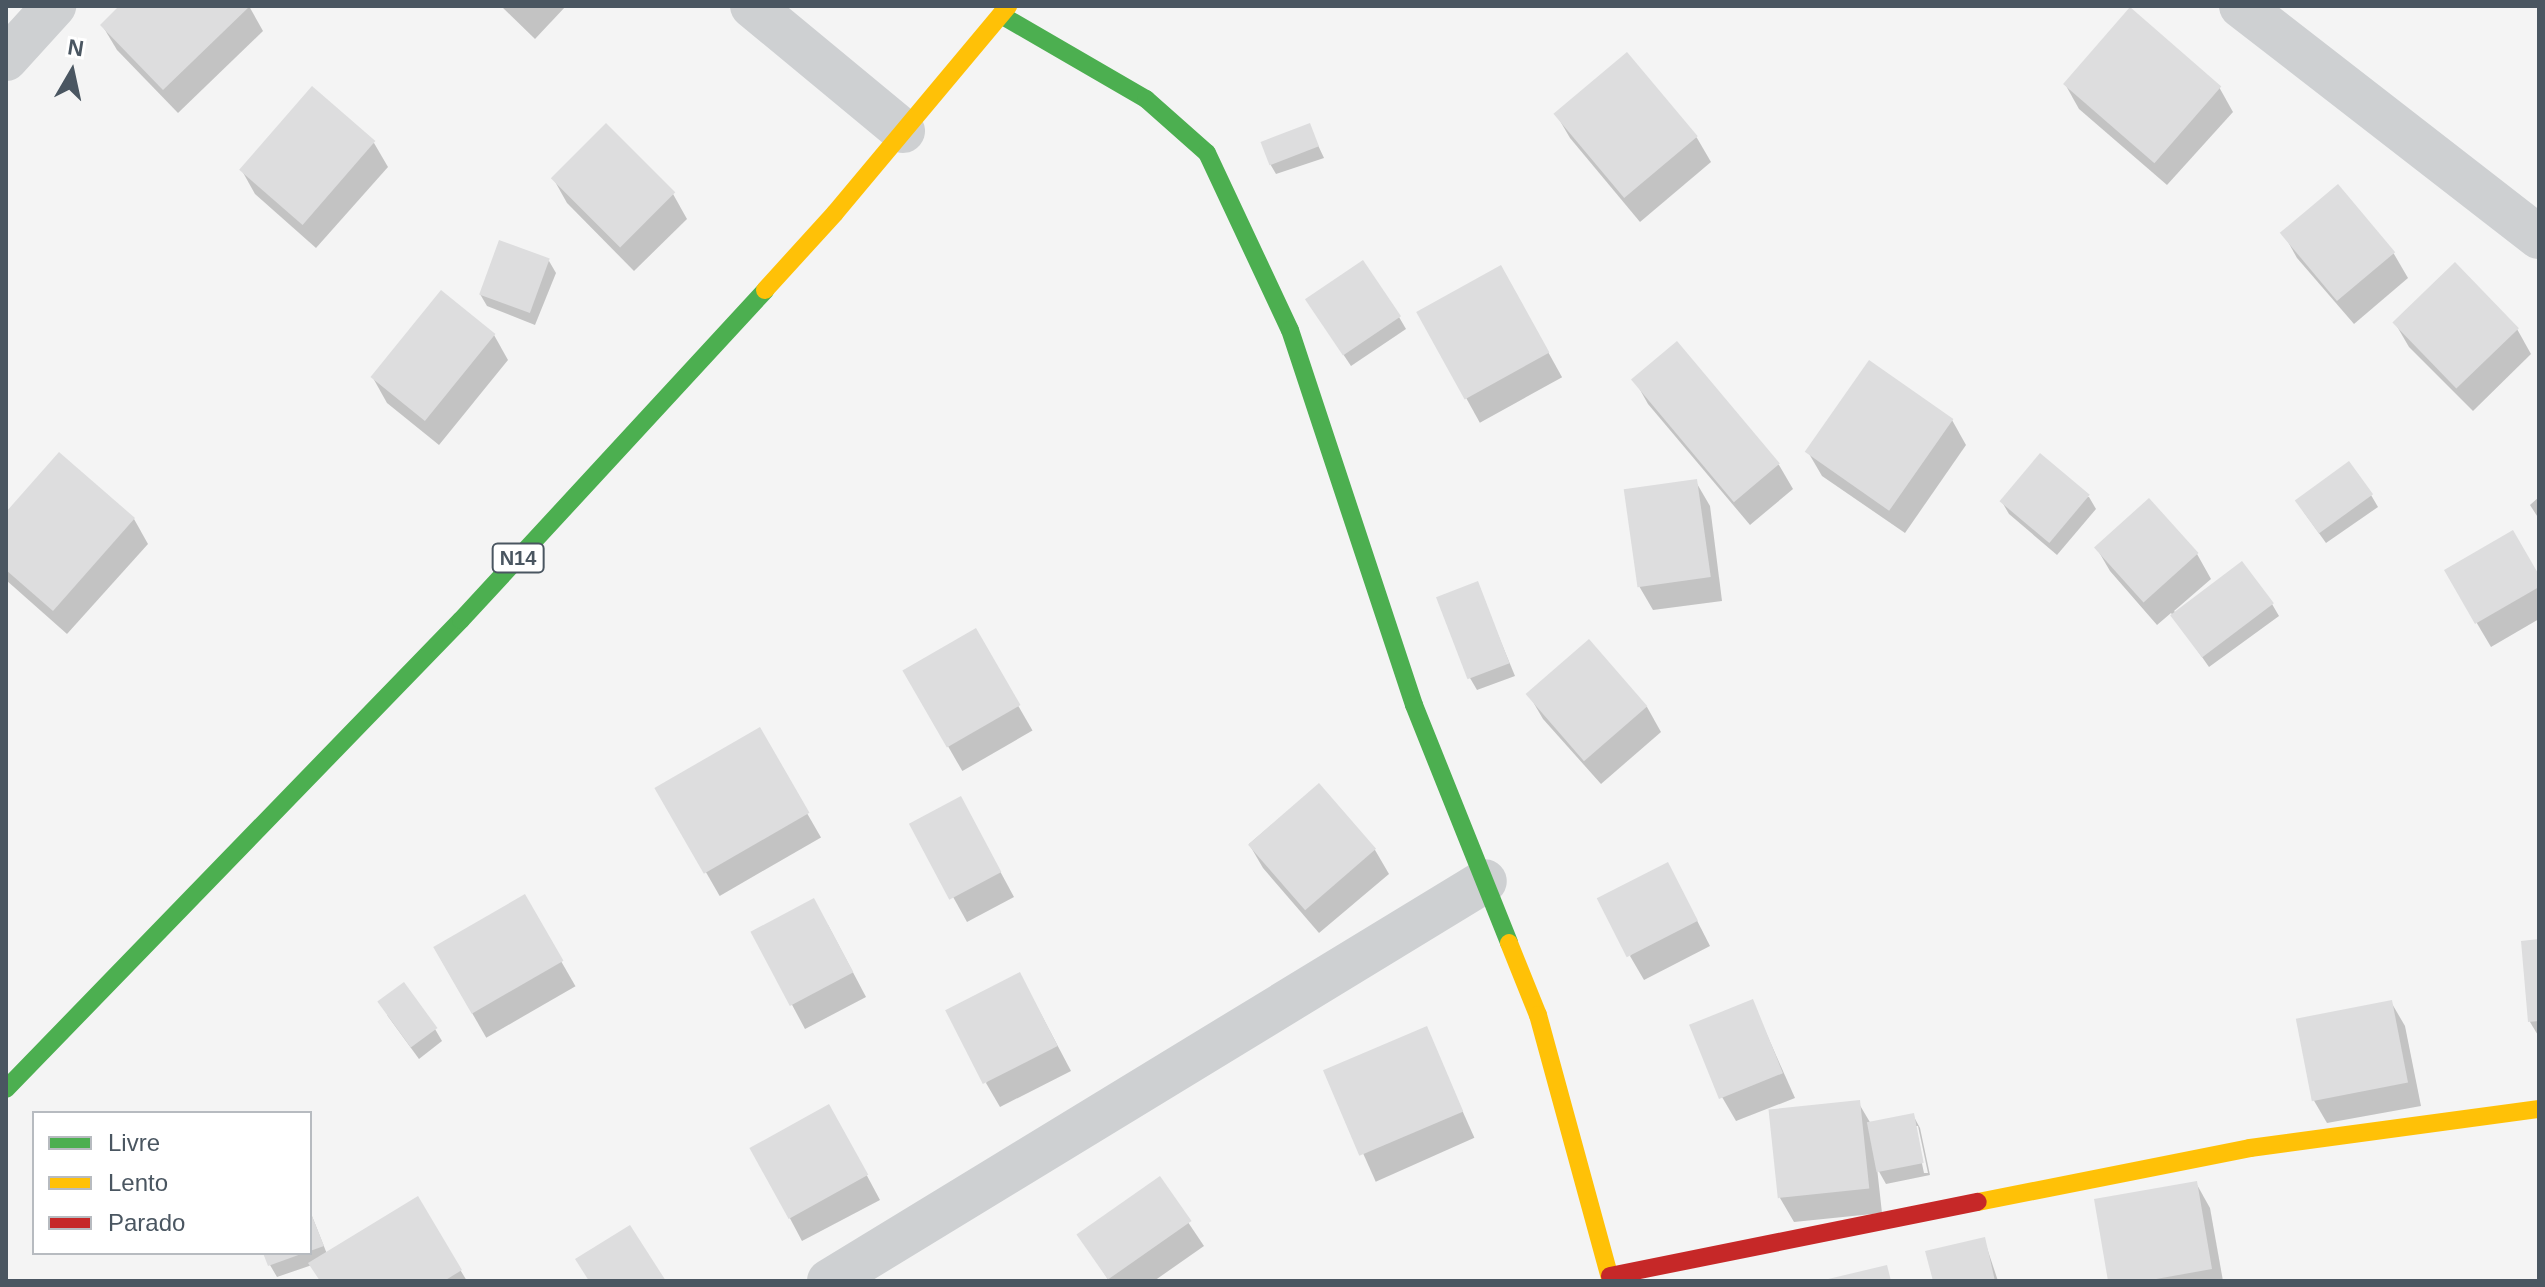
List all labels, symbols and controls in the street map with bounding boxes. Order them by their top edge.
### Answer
north arrow [32,32,112,112]
text: N [66,34,86,61]
road number: N14 [490,542,546,574]
legend [32,1111,312,1255]
text: Livre [108,1129,160,1156]
text: Lento [108,1169,168,1196]
text: Parado [108,1209,185,1236]

